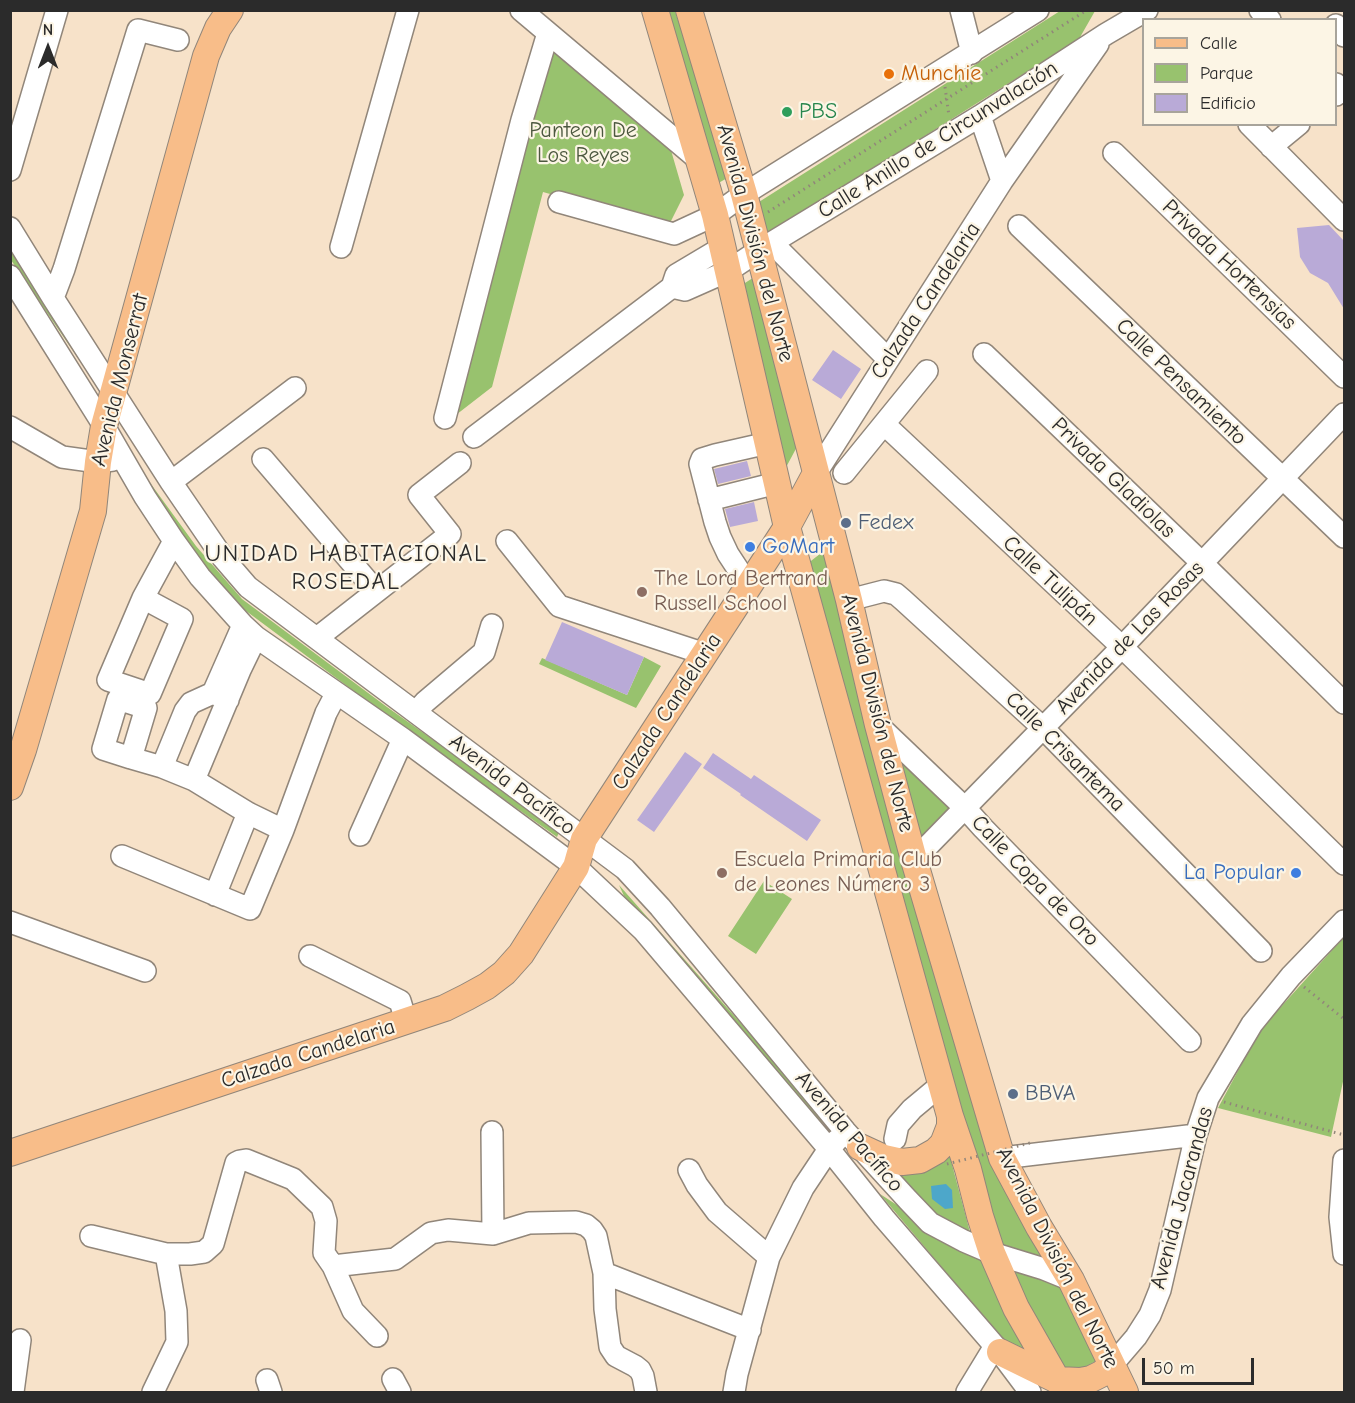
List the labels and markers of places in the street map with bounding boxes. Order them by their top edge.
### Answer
place label: Munchie [901,61,981,87]
marker: Munchie [882,67,896,81]
place label: PBS [799,99,837,125]
marker: PBS [780,105,794,119]
place label: Fedex [858,510,914,536]
marker: Fedex [839,516,853,530]
place label: GoMart [762,534,834,560]
marker: GoMart [743,540,757,554]
place label: The Lord Bertrand Russell School [654,566,828,618]
marker: The Lord Bertrand Russell School [635,585,649,599]
place label: Escuela Primaria Club de Leones Número 3 [734,847,942,898]
place label: La Popular [1184,860,1284,886]
marker: Escuela Primaria Club de Leones Número 3 [715,866,729,880]
marker: La Popular [1289,866,1303,880]
place label: BBVA [1025,1081,1075,1107]
marker: BBVA [1006,1087,1020,1101]

